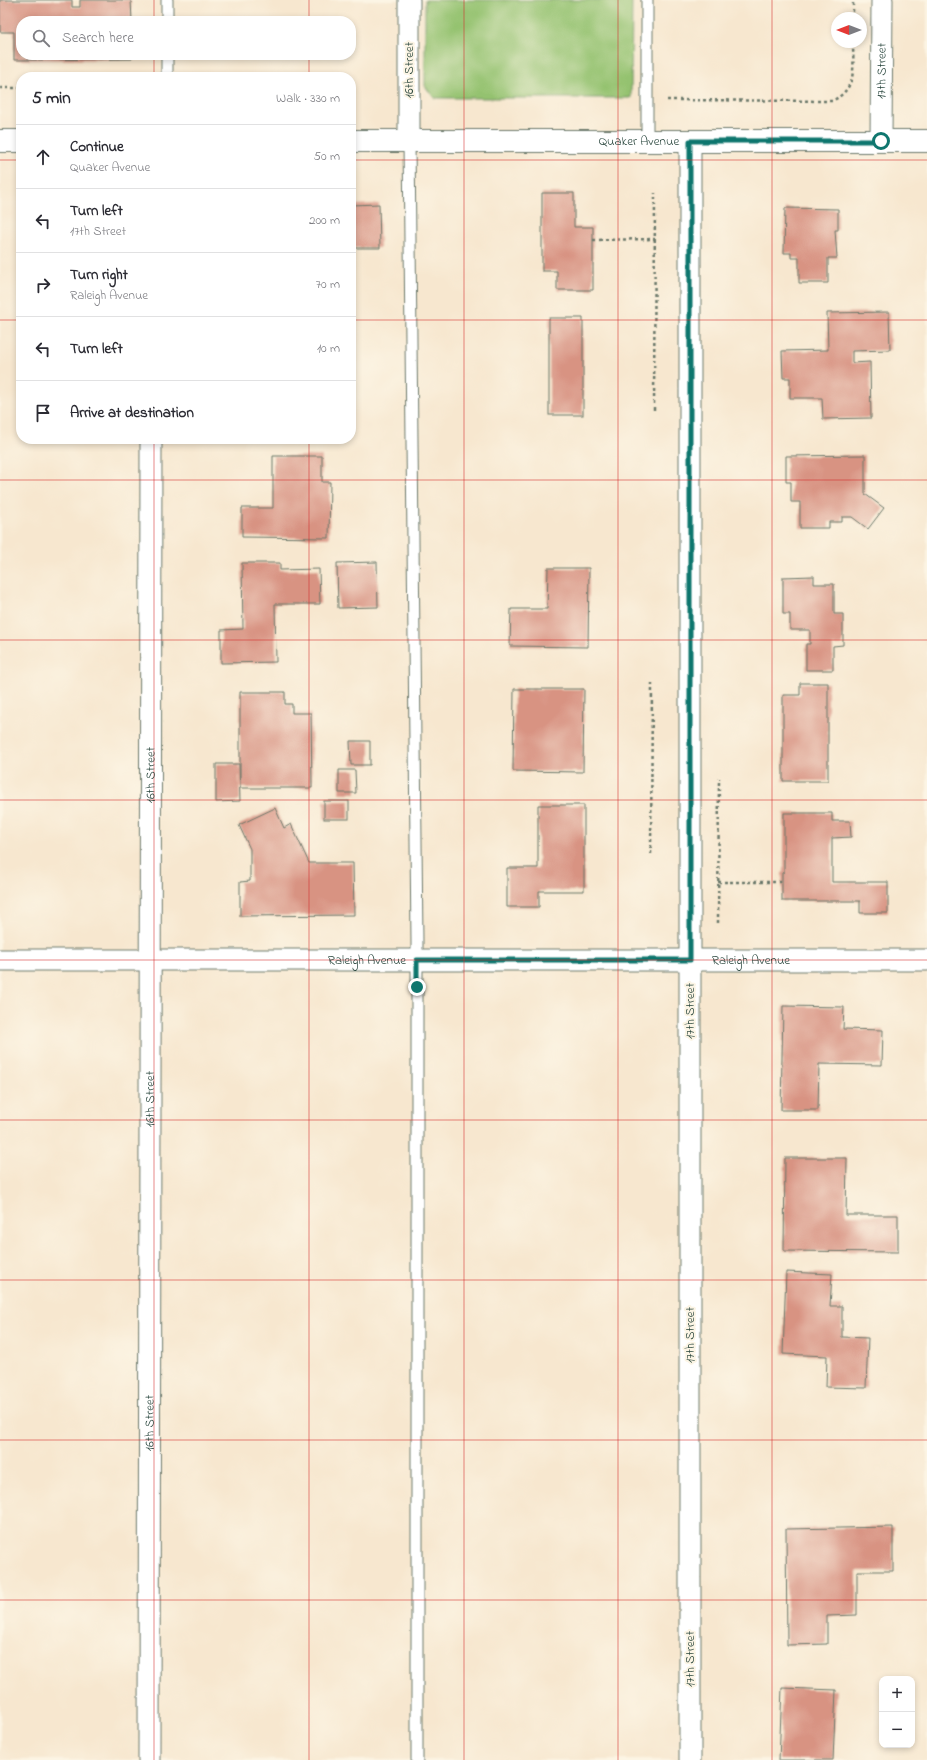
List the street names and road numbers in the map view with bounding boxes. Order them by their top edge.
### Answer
street label: 16th Street [400,41,419,98]
street label: 17th Street [872,42,891,99]
street label: Quaker Avenue [599,132,679,151]
street label: 16th Street [141,746,160,803]
street label: Raleigh Avenue [328,951,406,971]
street label: Raleigh Avenue [712,951,790,971]
street label: 17th Street [681,982,700,1039]
street label: 16th Street [140,1070,160,1127]
street label: 17th Street [681,1306,700,1363]
street label: 16th Street [140,1394,159,1451]
street label: 17th Street [681,1630,700,1687]

